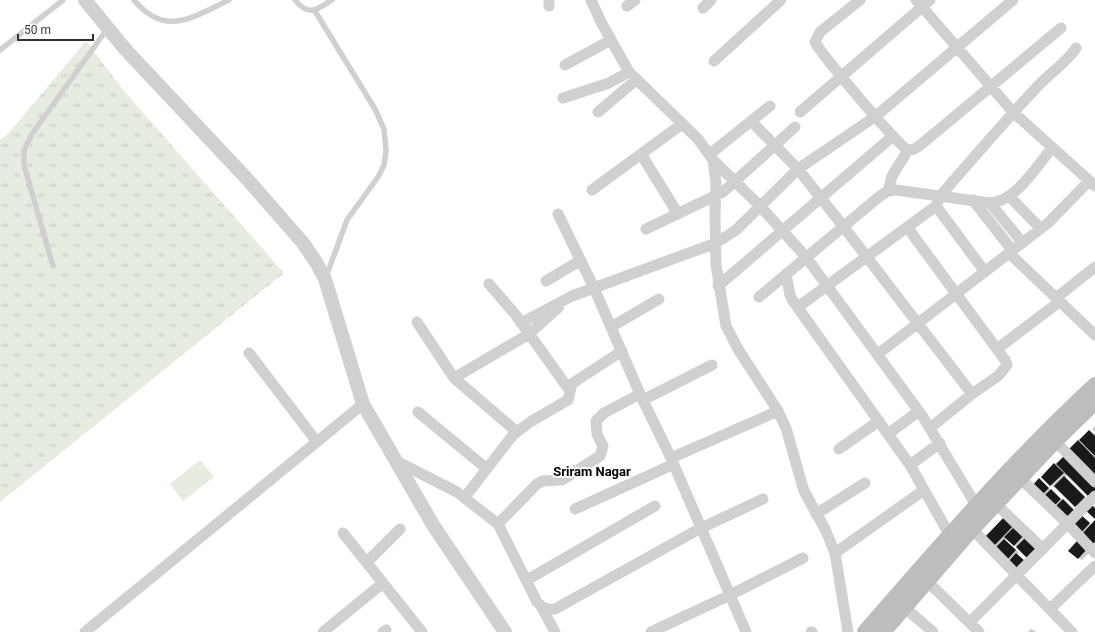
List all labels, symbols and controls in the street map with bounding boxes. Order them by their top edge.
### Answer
scale bar [18,16,93,42]
text: 50 m [24,23,51,37]
district label: Sriram Nagar [553,464,631,479]

